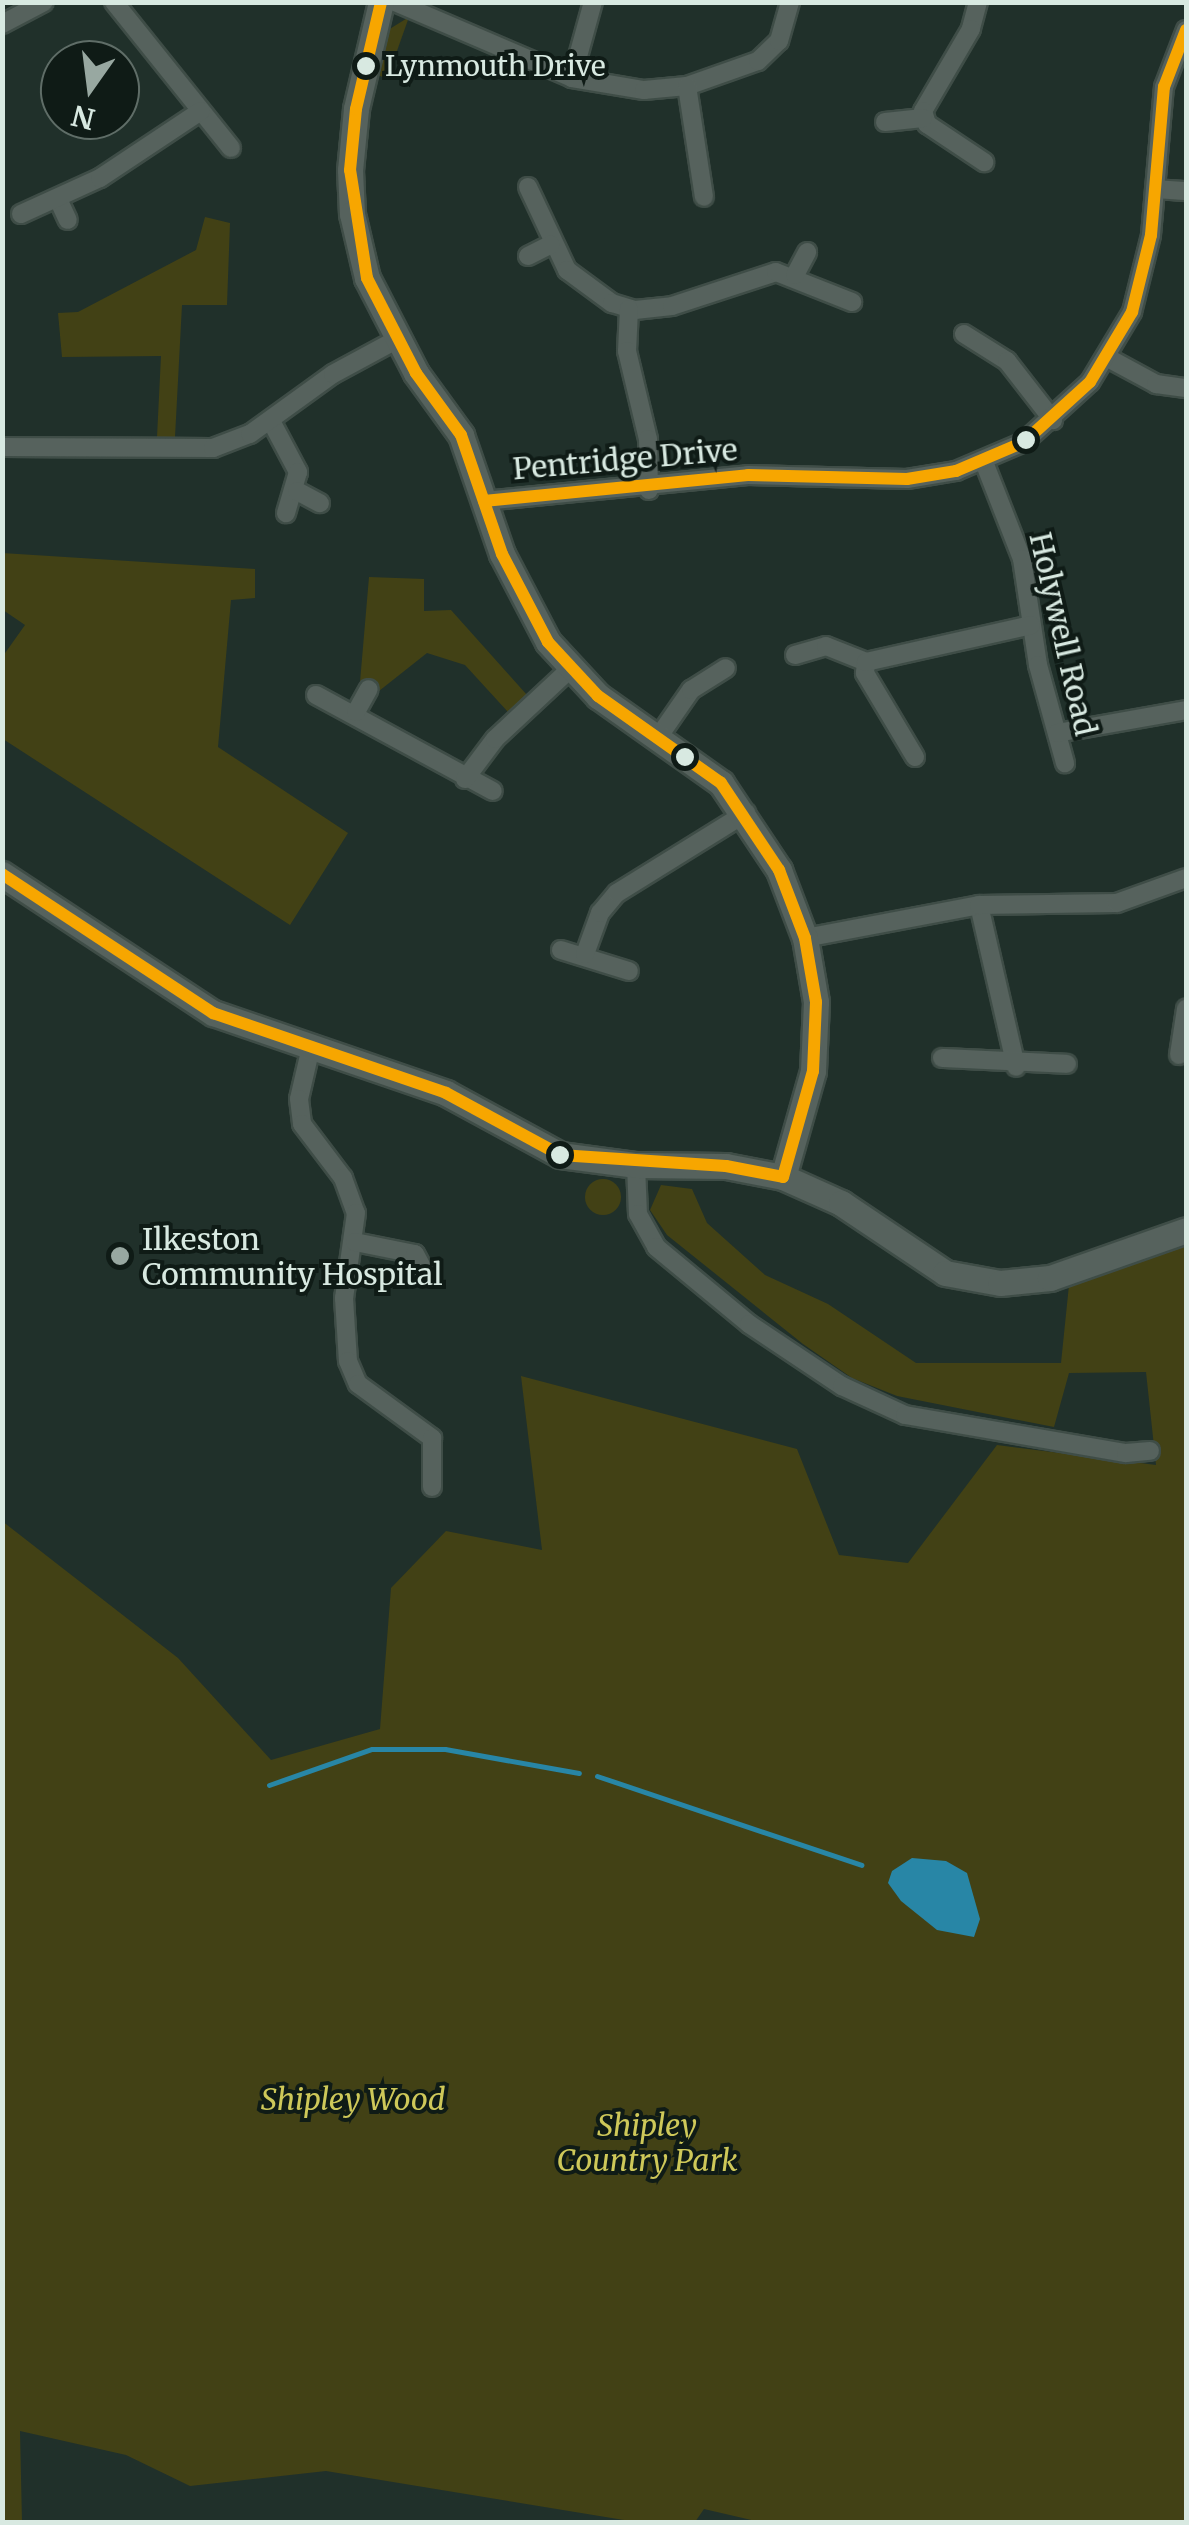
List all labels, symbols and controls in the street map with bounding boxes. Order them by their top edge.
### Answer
north arrow [40,40,140,140]
place label: Lynmouth Drive [385,49,606,83]
marker: Lynmouth Drive [356,56,376,76]
text: N [68,97,98,137]
unlabelled marker [1016,430,1036,450]
street label: Pentridge Drive [511,431,739,487]
street label: Holywell Road [1022,529,1104,739]
unlabelled marker [675,747,695,767]
unlabelled marker [550,1145,570,1165]
place label: Ilkeston Community Hospital [142,1221,443,1292]
marker: Ilkeston Community Hospital [107,1243,133,1269]
park label: Shipley Wood [261,2081,445,2117]
park label: Shipley Country Park [556,2107,738,2178]

